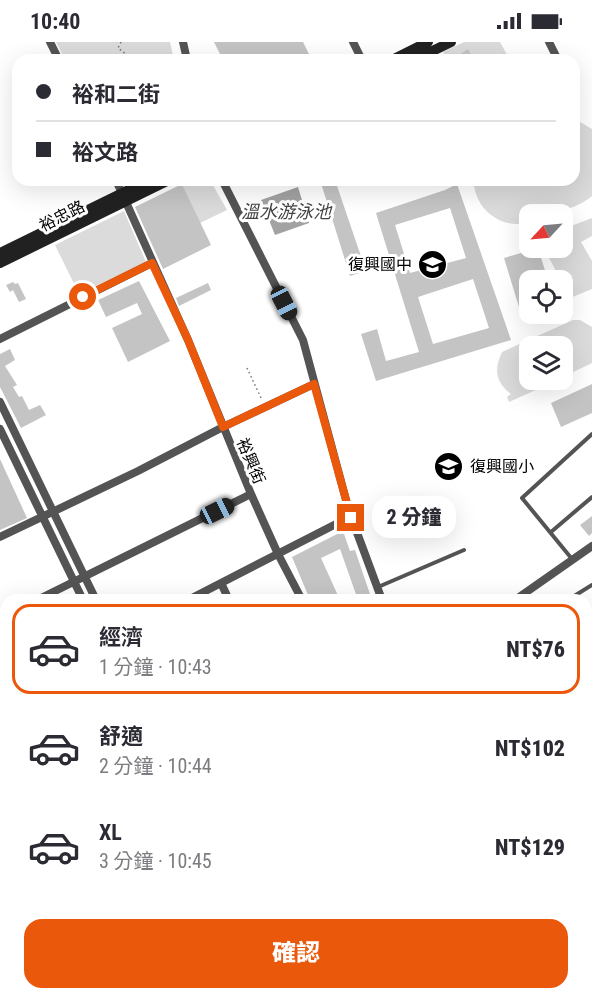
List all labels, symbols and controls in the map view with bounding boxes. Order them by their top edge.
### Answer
text: 10:40 [30,9,81,34]
text: 裕和二街 [72,82,160,107]
text: 裕文路 [72,140,138,165]
street label: 裕忠路 [36,197,88,235]
water label: 溫水游泳池 [241,201,333,222]
north arrow [519,204,573,258]
map controls [519,204,573,390]
school or university icon: 復興國中 [417,248,449,280]
place label: 復興國中 [348,255,412,274]
button: locate [519,270,573,324]
route start [69,283,96,310]
car [268,283,300,323]
button: layers [519,336,573,390]
street label: 裕興街 [233,435,269,487]
school or university icon: 復興國小 [433,450,465,482]
place label: 復興國小 [470,457,534,476]
car [197,495,237,527]
callout: 2 分鐘 [372,497,456,539]
route end [337,504,364,531]
text: 2 分鐘 [387,505,441,529]
icon: car [27,622,81,676]
text: 經濟 [99,625,143,650]
text: NT$76 [506,637,565,662]
text: 1 分鐘 · 10:43 [99,655,212,679]
icon: car [27,721,81,775]
text: 舒適 [99,724,143,749]
text: NT$102 [495,736,565,761]
text: 2 分鐘 · 10:44 [99,754,212,778]
icon: car [27,820,81,874]
text: XL [99,820,122,845]
text: NT$129 [495,835,565,860]
text: 3 分鐘 · 10:45 [99,849,212,873]
button: 確認 [24,919,568,988]

